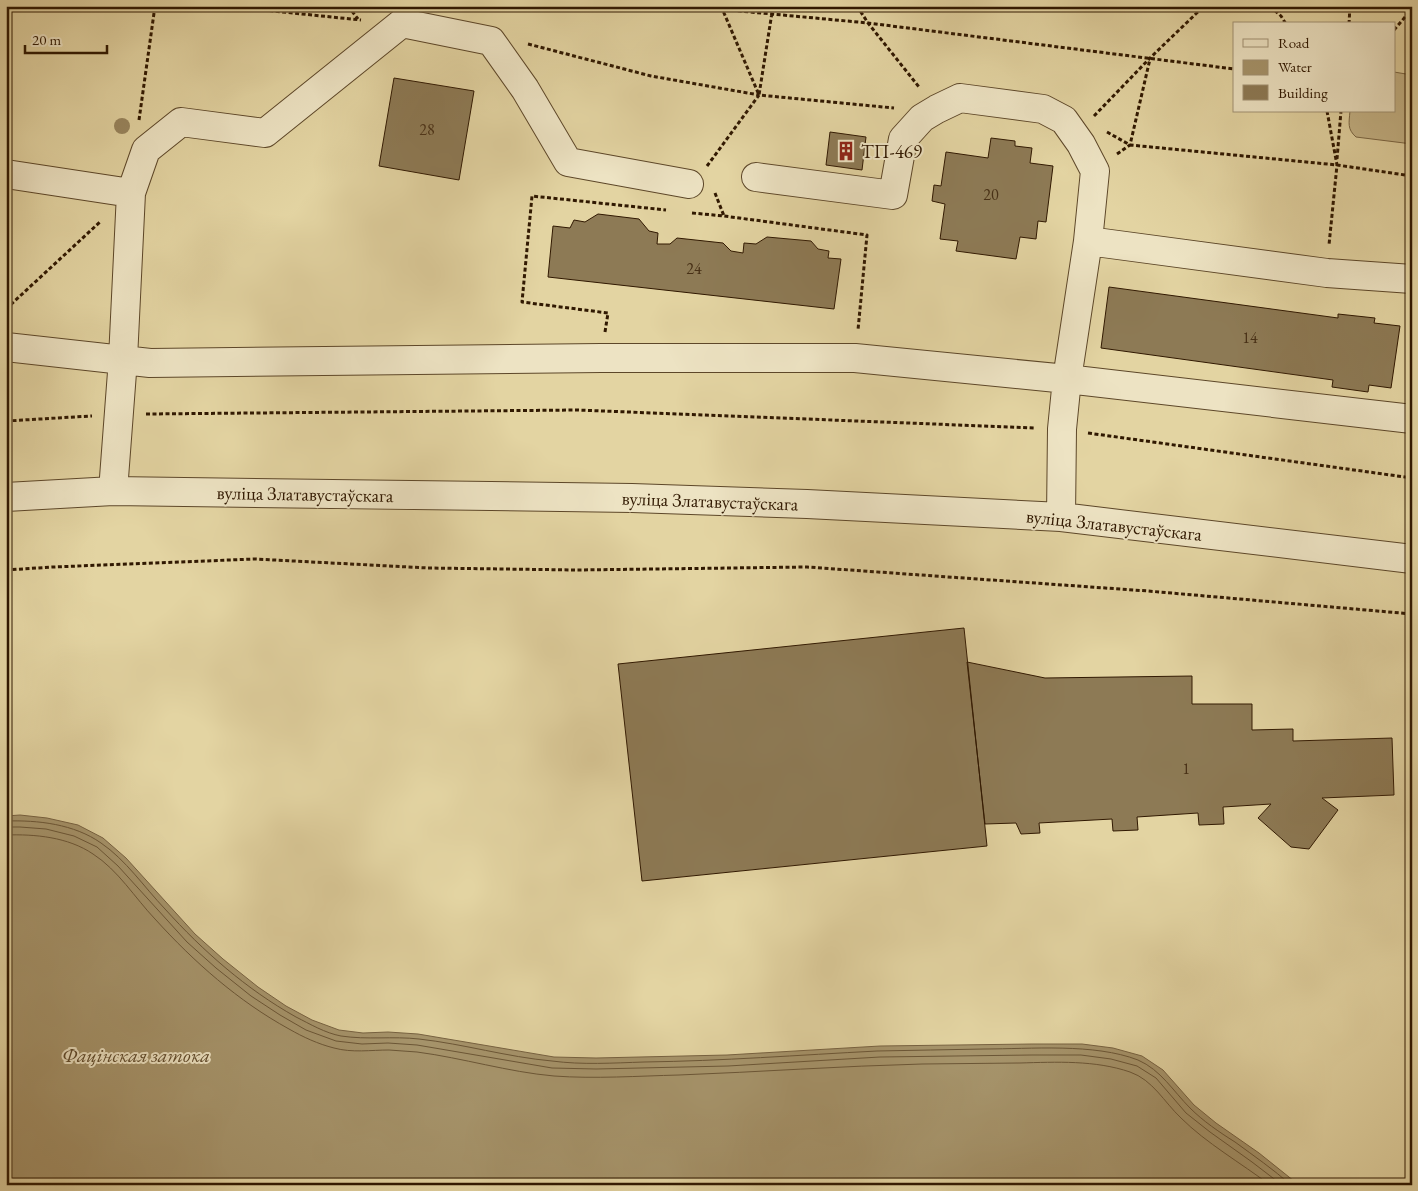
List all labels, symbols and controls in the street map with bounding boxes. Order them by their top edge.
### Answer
scale bar [25,22,108,54]
legend [1233,22,1396,112]
text: 20 m [32,30,61,49]
text: Road [1278,33,1310,52]
text: Water [1278,57,1312,76]
text: Building [1278,83,1328,102]
house number: 28 [419,119,435,140]
place label: ТП-469 [861,139,922,164]
building icon: ТП-469 [835,140,857,162]
house number: 20 [983,184,999,205]
house number: 24 [686,258,702,279]
house number: 14 [1242,327,1258,348]
street label: вуліца Златавустаўскага [216,480,394,508]
street label: вуліца Златавустаўскага [621,485,799,517]
street label: вуліца Златавустаўскага [1025,503,1204,547]
house number: 1 [1182,758,1190,779]
water label: Фацінская затока [62,1042,210,1068]

